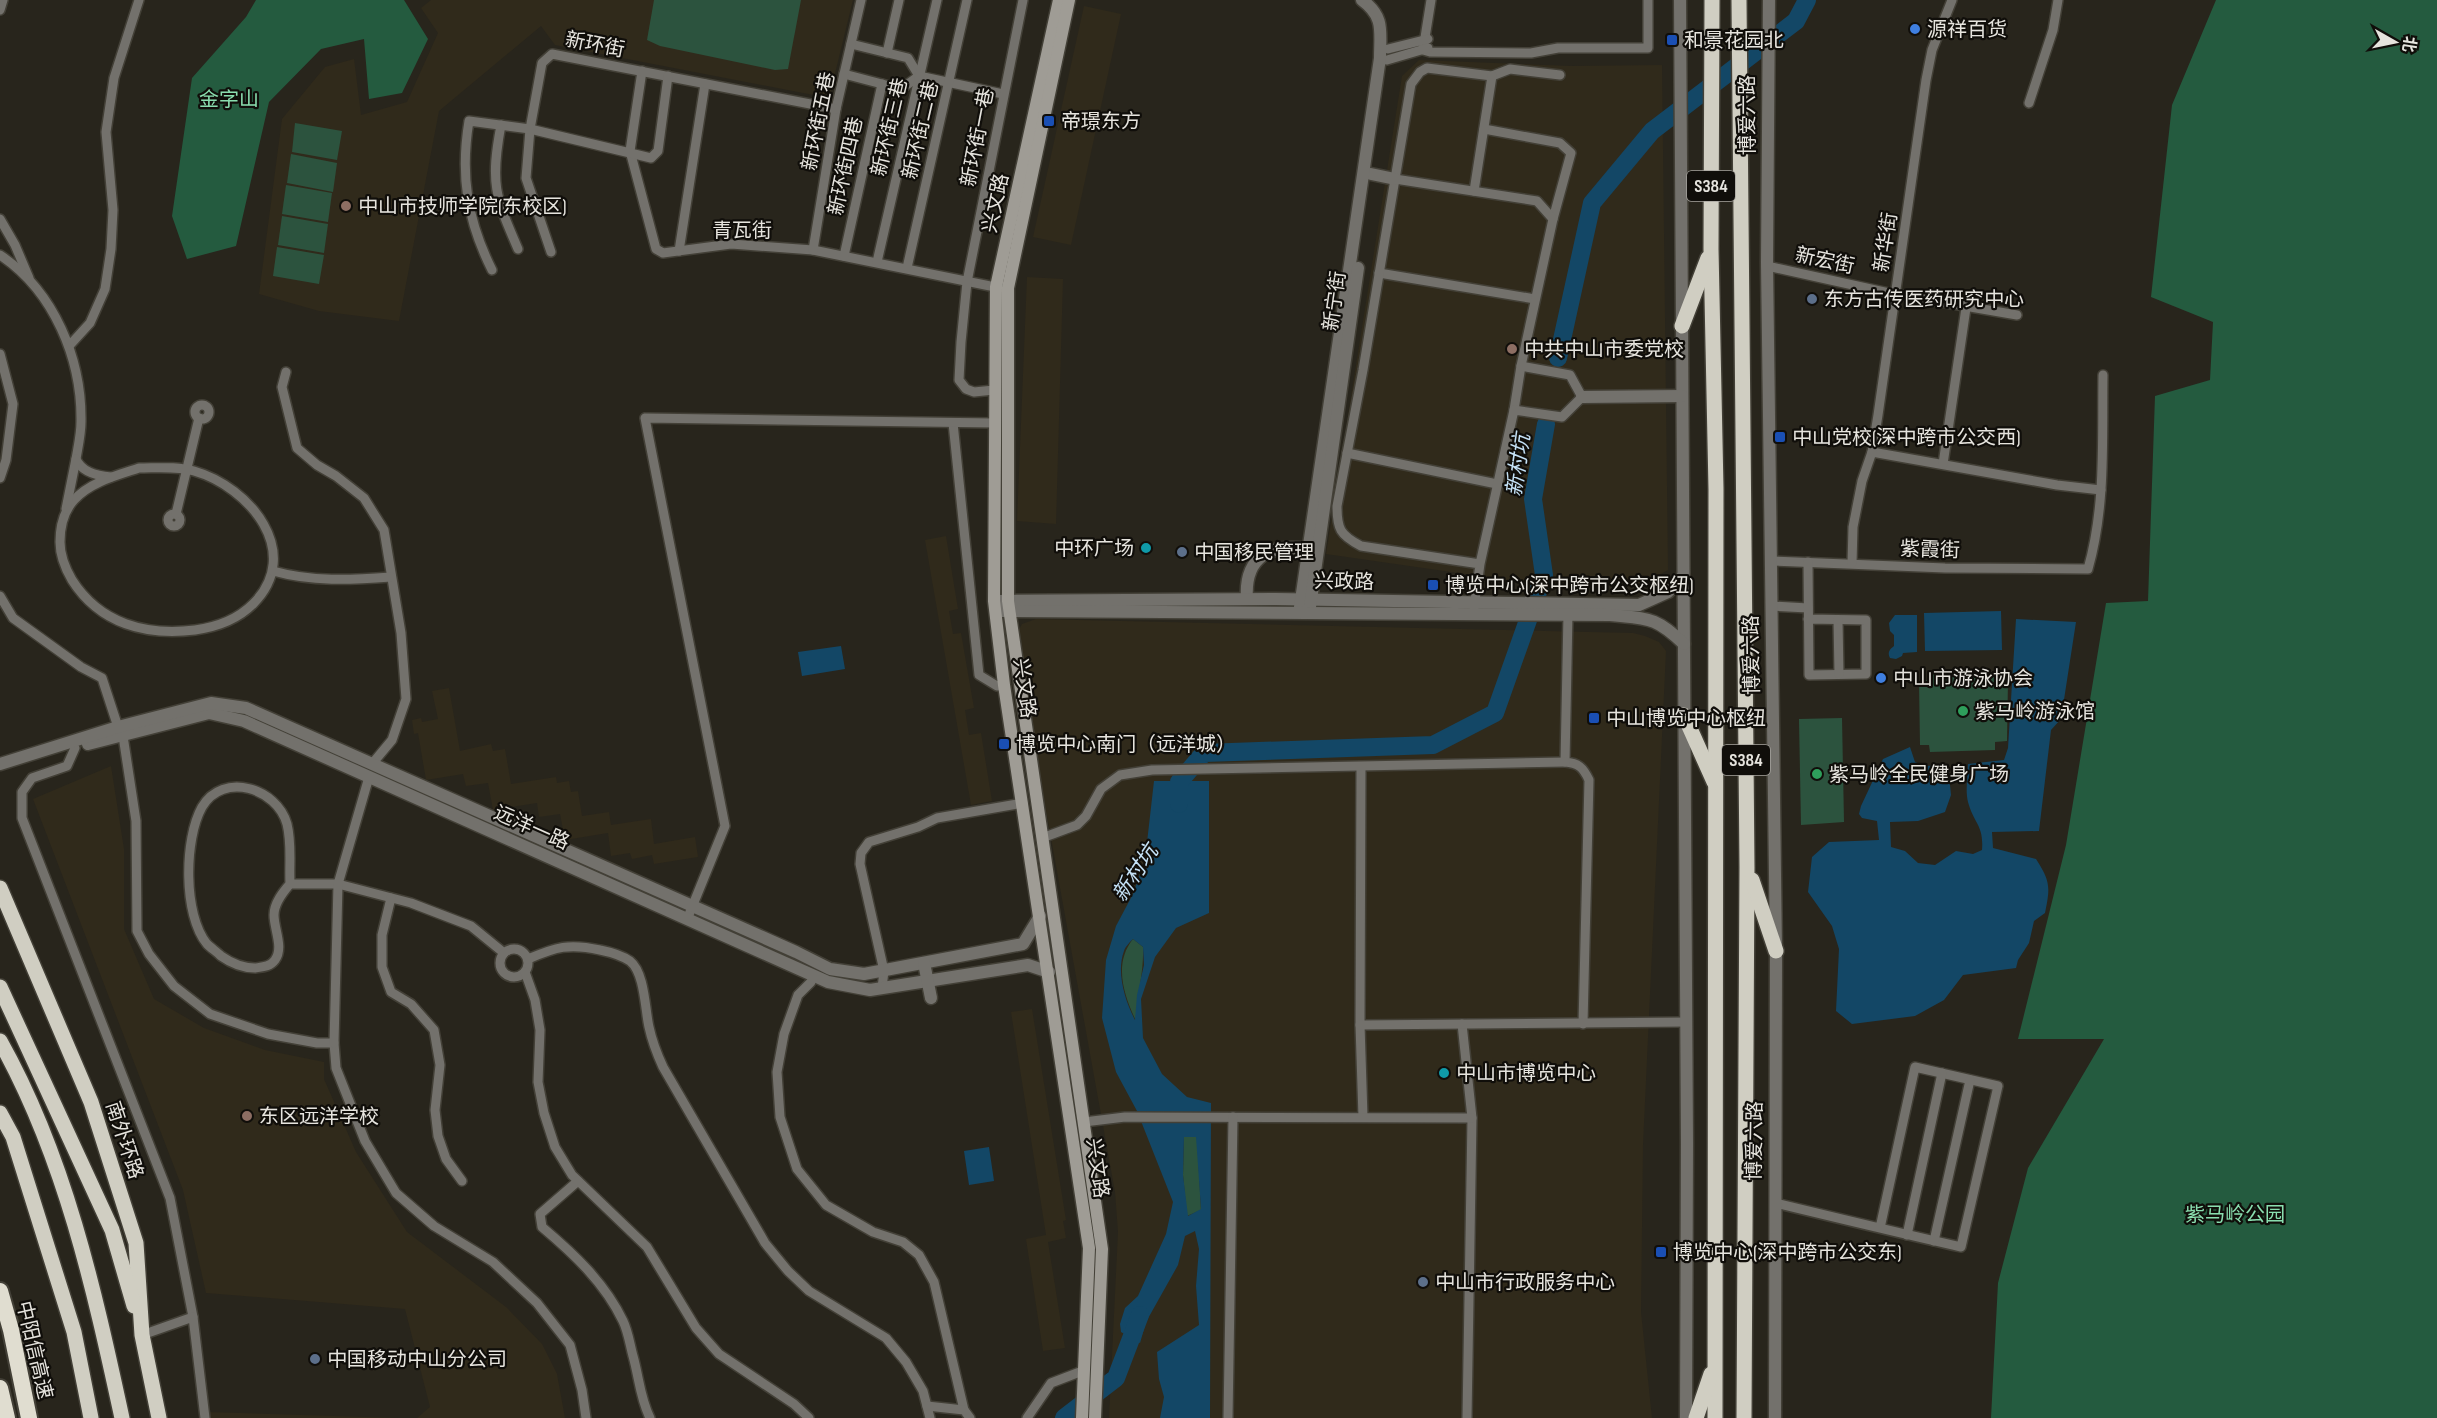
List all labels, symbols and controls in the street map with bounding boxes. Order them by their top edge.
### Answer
north arrow [2365,12,2425,72]
place label: 源祥百货 [1927,18,2007,42]
marker: 源祥百货 [1908,22,1922,36]
street label: 新环街 [563,27,627,62]
place label: 和景花园北 [1684,29,1784,53]
marker: 和景花园北 [1665,33,1679,47]
text: 北 [2398,35,2419,54]
street label: 新环街五巷 [798,70,840,173]
street label: 博爱六路 [1736,75,1760,155]
street label: 新环街三巷 [867,76,913,179]
street label: 新环街二巷 [898,79,944,182]
street label: 新环街一巷 [957,86,999,189]
park label: 金字山 [199,88,259,112]
place label: 帝璟东方 [1061,110,1141,134]
marker: 帝璟东方 [1042,114,1056,128]
street label: 新环街四巷 [824,115,868,218]
street label: 兴文路 [978,171,1014,235]
road number: S384 [1687,171,1735,201]
place label: 中山市技师学院(东校区) [358,195,567,219]
marker: 中山市技师学院(东校区) [339,199,353,213]
street label: 新华街 [1869,211,1903,274]
street label: 青瓦街 [712,219,772,243]
street label: 新宏街 [1793,243,1857,279]
street label: 新宁街 [1319,270,1351,333]
place label: 东方古传医药研究中心 [1824,288,2024,312]
marker: 东方古传医药研究中心 [1805,292,1819,306]
place label: 中共中山市委党校 [1524,338,1684,362]
marker: 中共中山市委党校 [1505,342,1519,356]
place label: 中山党校(深中跨市公交西) [1792,426,2021,450]
water label: 新村坑 [1502,429,1536,498]
marker: 中山党校(深中跨市公交西) [1773,430,1787,444]
place label: 中环广场 [1054,537,1134,561]
street label: 紫霞街 [1900,537,1960,563]
marker: 中环广场 [1139,541,1153,555]
place label: 中国移民管理 [1194,541,1314,565]
marker: 中国移民管理 [1175,545,1189,559]
street label: 兴政路 [1314,569,1374,595]
place label: 博览中心(深中跨市公交枢纽) [1445,574,1694,598]
marker: 博览中心(深中跨市公交枢纽) [1426,578,1440,592]
street label: 博爱六路 [1739,615,1765,695]
street label: 兴文路 [1008,657,1040,720]
place label: 中山市游泳协会 [1893,667,2033,691]
marker: 中山市游泳协会 [1874,671,1888,685]
place label: 紫马岭游泳馆 [1975,700,2095,724]
marker: 紫马岭游泳馆 [1956,704,1970,718]
place label: 中山博览中心枢纽 [1606,707,1766,731]
marker: 中山博览中心枢纽 [1587,711,1601,725]
place label: 博览中心南门（远洋城） [1016,733,1236,757]
marker: 博览中心南门（远洋城） [997,737,1011,751]
road number: S384 [1722,745,1770,775]
place label: 紫马岭全民健身广场 [1829,763,2009,787]
marker: 紫马岭全民健身广场 [1810,767,1824,781]
street label: 远洋一路 [490,801,573,855]
water label: 新村坑 [1107,838,1165,906]
place label: 中山市博览中心 [1456,1062,1596,1086]
marker: 中山市博览中心 [1437,1066,1451,1080]
street label: 南外环路 [100,1099,148,1182]
street label: 博爱六路 [1742,1101,1768,1181]
place label: 东区远洋学校 [259,1105,379,1129]
marker: 东区远洋学校 [240,1109,254,1123]
street label: 兴文路 [1081,1137,1113,1200]
park label: 紫马岭公园 [2185,1203,2285,1227]
place label: 博览中心(深中跨市公交东) [1673,1241,1902,1265]
marker: 博览中心(深中跨市公交东) [1654,1245,1668,1259]
place label: 中山市行政服务中心 [1435,1271,1615,1295]
marker: 中山市行政服务中心 [1416,1275,1430,1289]
street label: 中阳信高速 [11,1299,57,1402]
place label: 中国移动中山分公司 [327,1348,507,1372]
marker: 中国移动中山分公司 [308,1352,322,1366]

